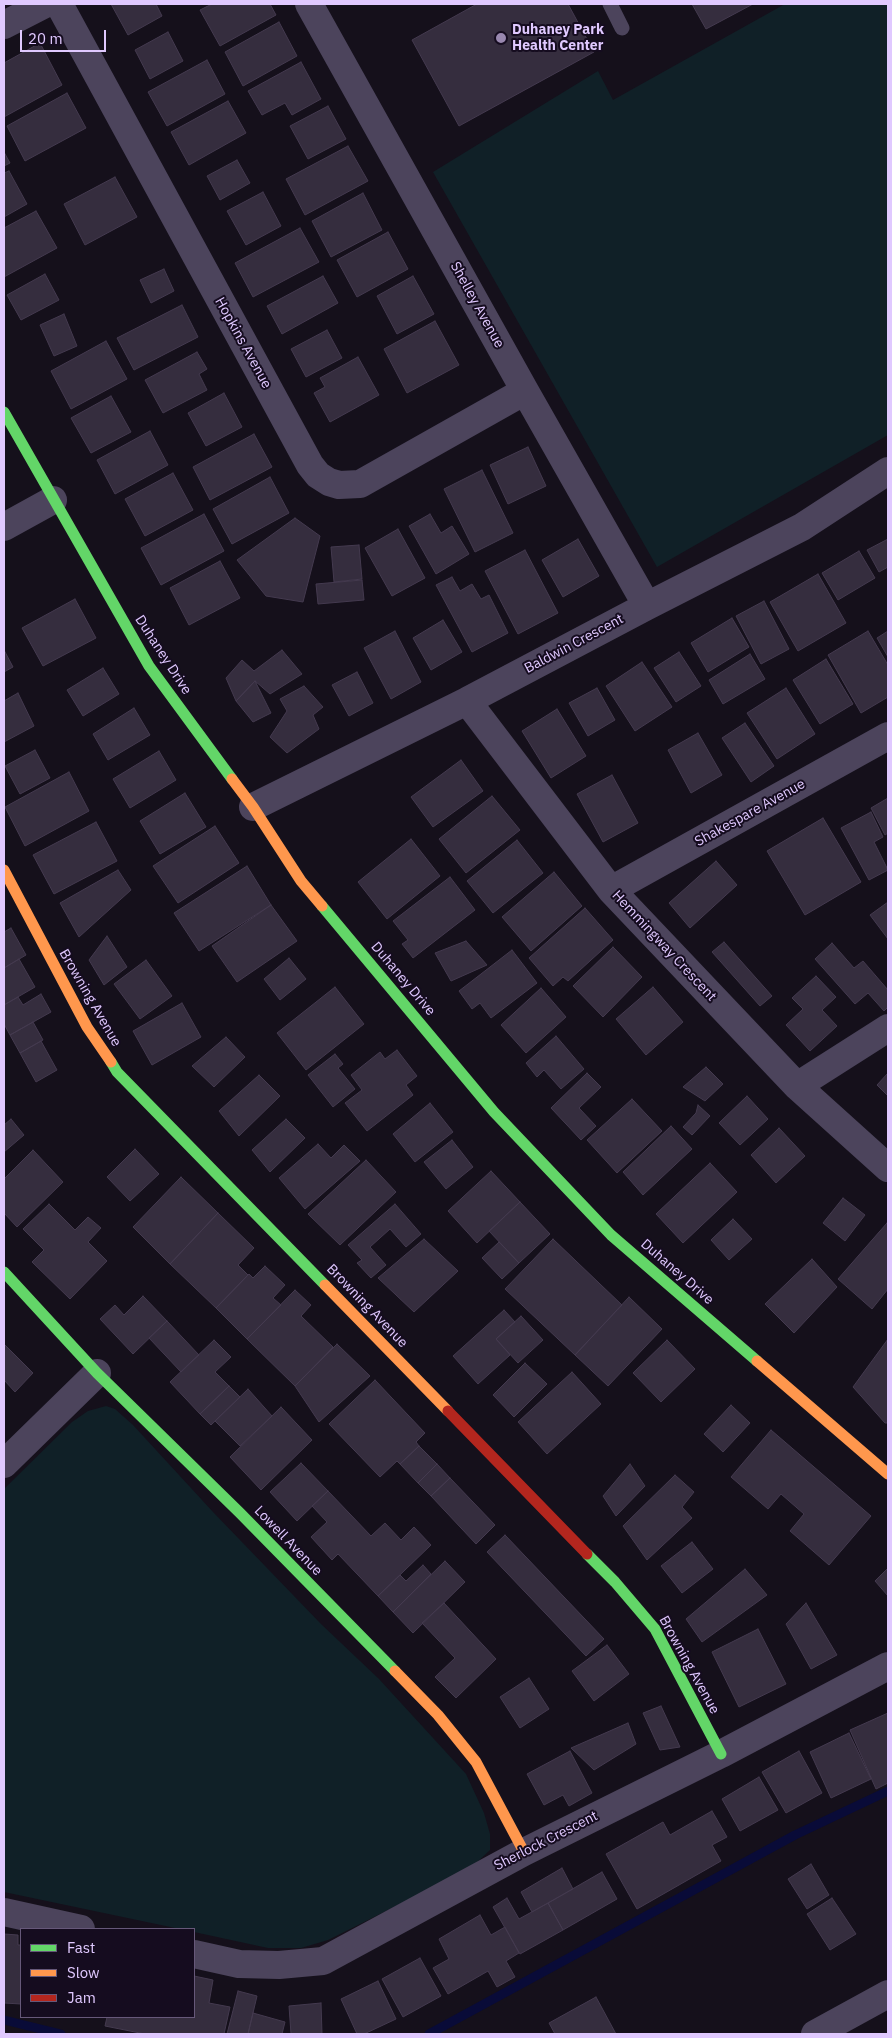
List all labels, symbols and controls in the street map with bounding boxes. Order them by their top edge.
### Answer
scale bar [22,20,109,52]
place label: Duhaney Park Health Center [512,22,604,54]
text: 20 m [28,29,63,48]
marker: Duhaney Park Health Center [494,31,508,45]
street label: Shelley Avenue [446,259,508,351]
street label: Hopkins Avenue [211,295,275,391]
street label: Baldwin Crescent [522,611,626,677]
street label: Duhaney Drive [131,612,195,698]
street label: Shakespare Avenue [692,776,808,850]
street label: Hemmingway Crescent [608,887,720,1005]
street label: Duhaney Drive [367,939,439,1019]
street label: Browning Avenue [55,946,125,1050]
street label: Duhaney Drive [637,1236,717,1308]
street label: Browning Avenue [323,1261,411,1351]
street label: Lowell Avenue [250,1503,326,1579]
street label: Browning Avenue [655,1613,723,1717]
street label: Sherlock Crescent [491,1808,601,1874]
legend [20,1928,195,2018]
text: Fast [67,1938,95,1957]
text: Slow [67,1963,100,1982]
text: Jam [67,1988,96,2007]

